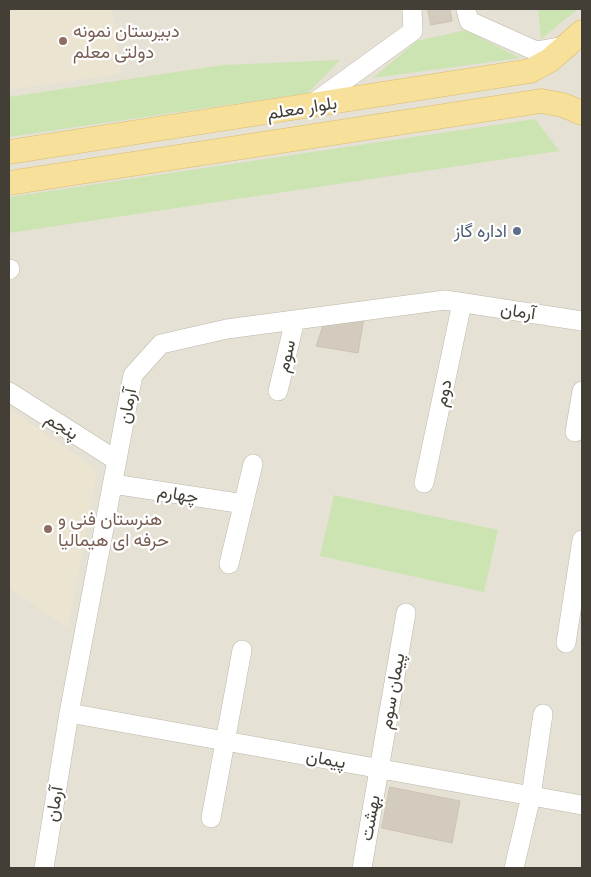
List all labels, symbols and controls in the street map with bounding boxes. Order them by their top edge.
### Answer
place label: دبیرستان نمونه دولتی معلم [73,20,180,62]
marker: دبیرستان نمونه دولتی معلم [57,35,69,47]
street label: بلوار معلم [265,92,339,124]
place label: اداره گاز [454,220,507,242]
marker: اداره گاز [511,225,523,237]
street label: آرمان [499,298,537,324]
street label: سوم [272,338,300,374]
street label: دوم [430,377,456,409]
street label: آرمان [113,387,141,425]
street label: پنجم [41,407,83,445]
street label: چهارم [156,480,200,508]
place label: هنرستان فنی و حرفه ای هیمالیا [58,508,169,550]
marker: هنرستان فنی و حرفه ای هیمالیا [42,523,54,535]
street label: پیمان سوم [375,651,409,731]
street label: پیمان [304,745,348,773]
street label: آرمان [41,785,67,823]
street label: بهشت [355,793,385,843]

